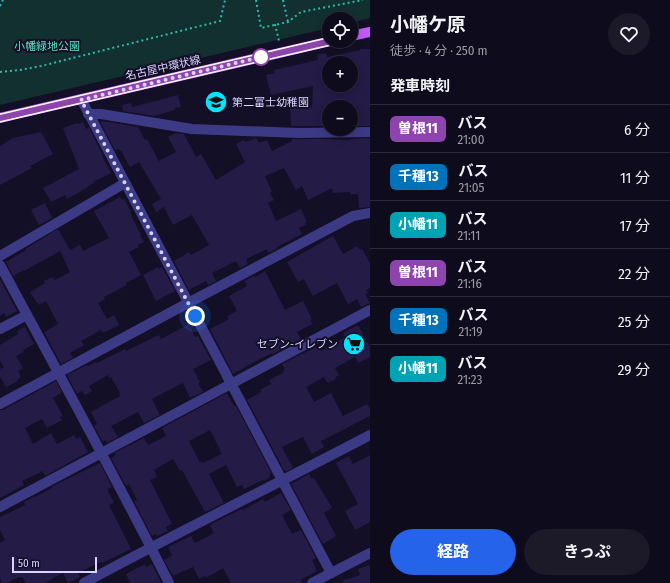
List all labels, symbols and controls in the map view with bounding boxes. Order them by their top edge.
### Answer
map controls [322,12,358,136]
button: locate [322,12,358,48]
text: 小幡ケ原 [390,13,466,36]
button: heart [608,13,650,55]
park label: 小幡緑地公園 [14,40,80,53]
text: 徒歩 · 4 分 · 250 m [390,43,488,58]
unlabelled marker [252,48,270,66]
street label: 名古屋中環状線 [124,53,202,83]
button: + [322,56,358,92]
text: 発車時刻 [390,77,450,95]
school or university icon: 第二富士幼稚園 [203,89,229,115]
place label: 第二富士幼稚園 [232,96,309,109]
button: − [322,100,358,136]
text: バス [458,114,488,132]
text: 曽根11 [398,120,438,137]
text: 6 分 [624,121,650,139]
text: 21:00 [458,132,484,147]
text: バス [459,162,489,180]
text: 千種13 [398,168,439,185]
text: 11 分 [620,169,650,187]
text: 21:05 [459,180,485,195]
text: バス [458,210,488,228]
text: 小幡11 [398,216,438,233]
text: 17 分 [620,217,650,235]
text: 21:11 [458,228,480,243]
text: バス [458,258,488,276]
text: 曽根11 [398,264,438,281]
text: 22 分 [618,265,650,283]
text: 21:16 [458,276,482,291]
your location [185,306,205,326]
text: バス [459,306,489,324]
text: 千種13 [398,312,439,329]
text: 25 分 [618,313,650,331]
text: 21:19 [459,324,483,339]
supermarket icon: セブン-イレブン [341,331,367,357]
place label: セブン-イレブン [257,338,338,351]
text: バス [458,354,488,372]
text: 小幡11 [398,360,438,377]
text: 29 分 [618,361,650,379]
text: 21:23 [458,372,482,387]
button: 経路 [390,529,516,575]
button: きっぷ [524,529,650,575]
scale bar [12,555,97,574]
text: 50 m [18,557,40,570]

